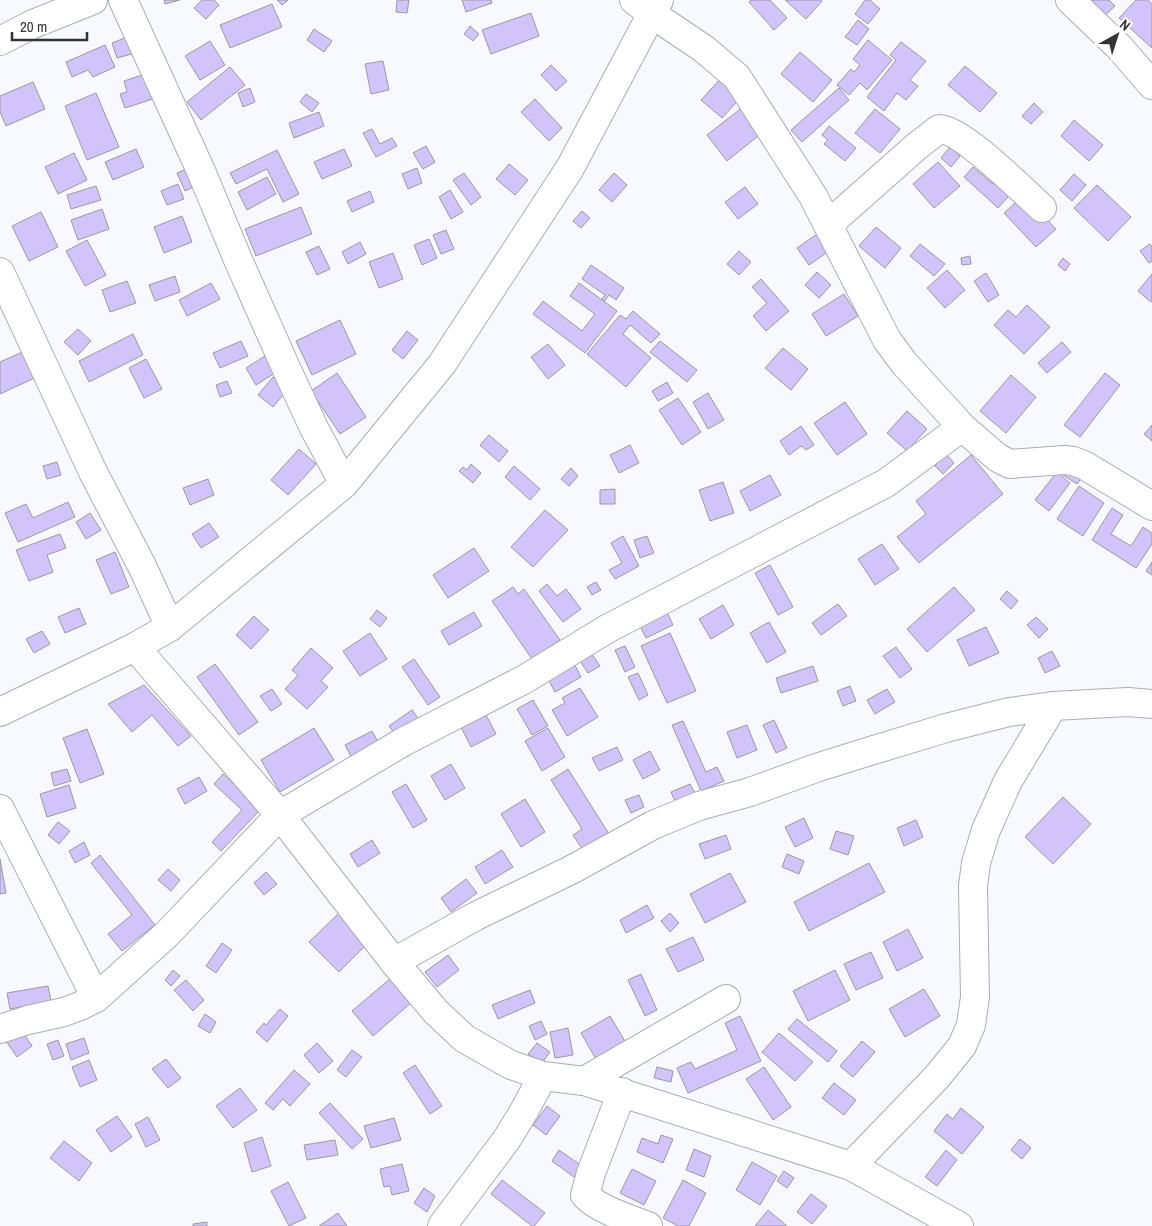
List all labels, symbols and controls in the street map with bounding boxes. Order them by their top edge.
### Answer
scale bar [12,10,88,42]
north arrow [1092,10,1142,60]
text: N [1116,15,1134,35]
text: 20 m [20,16,47,37]

